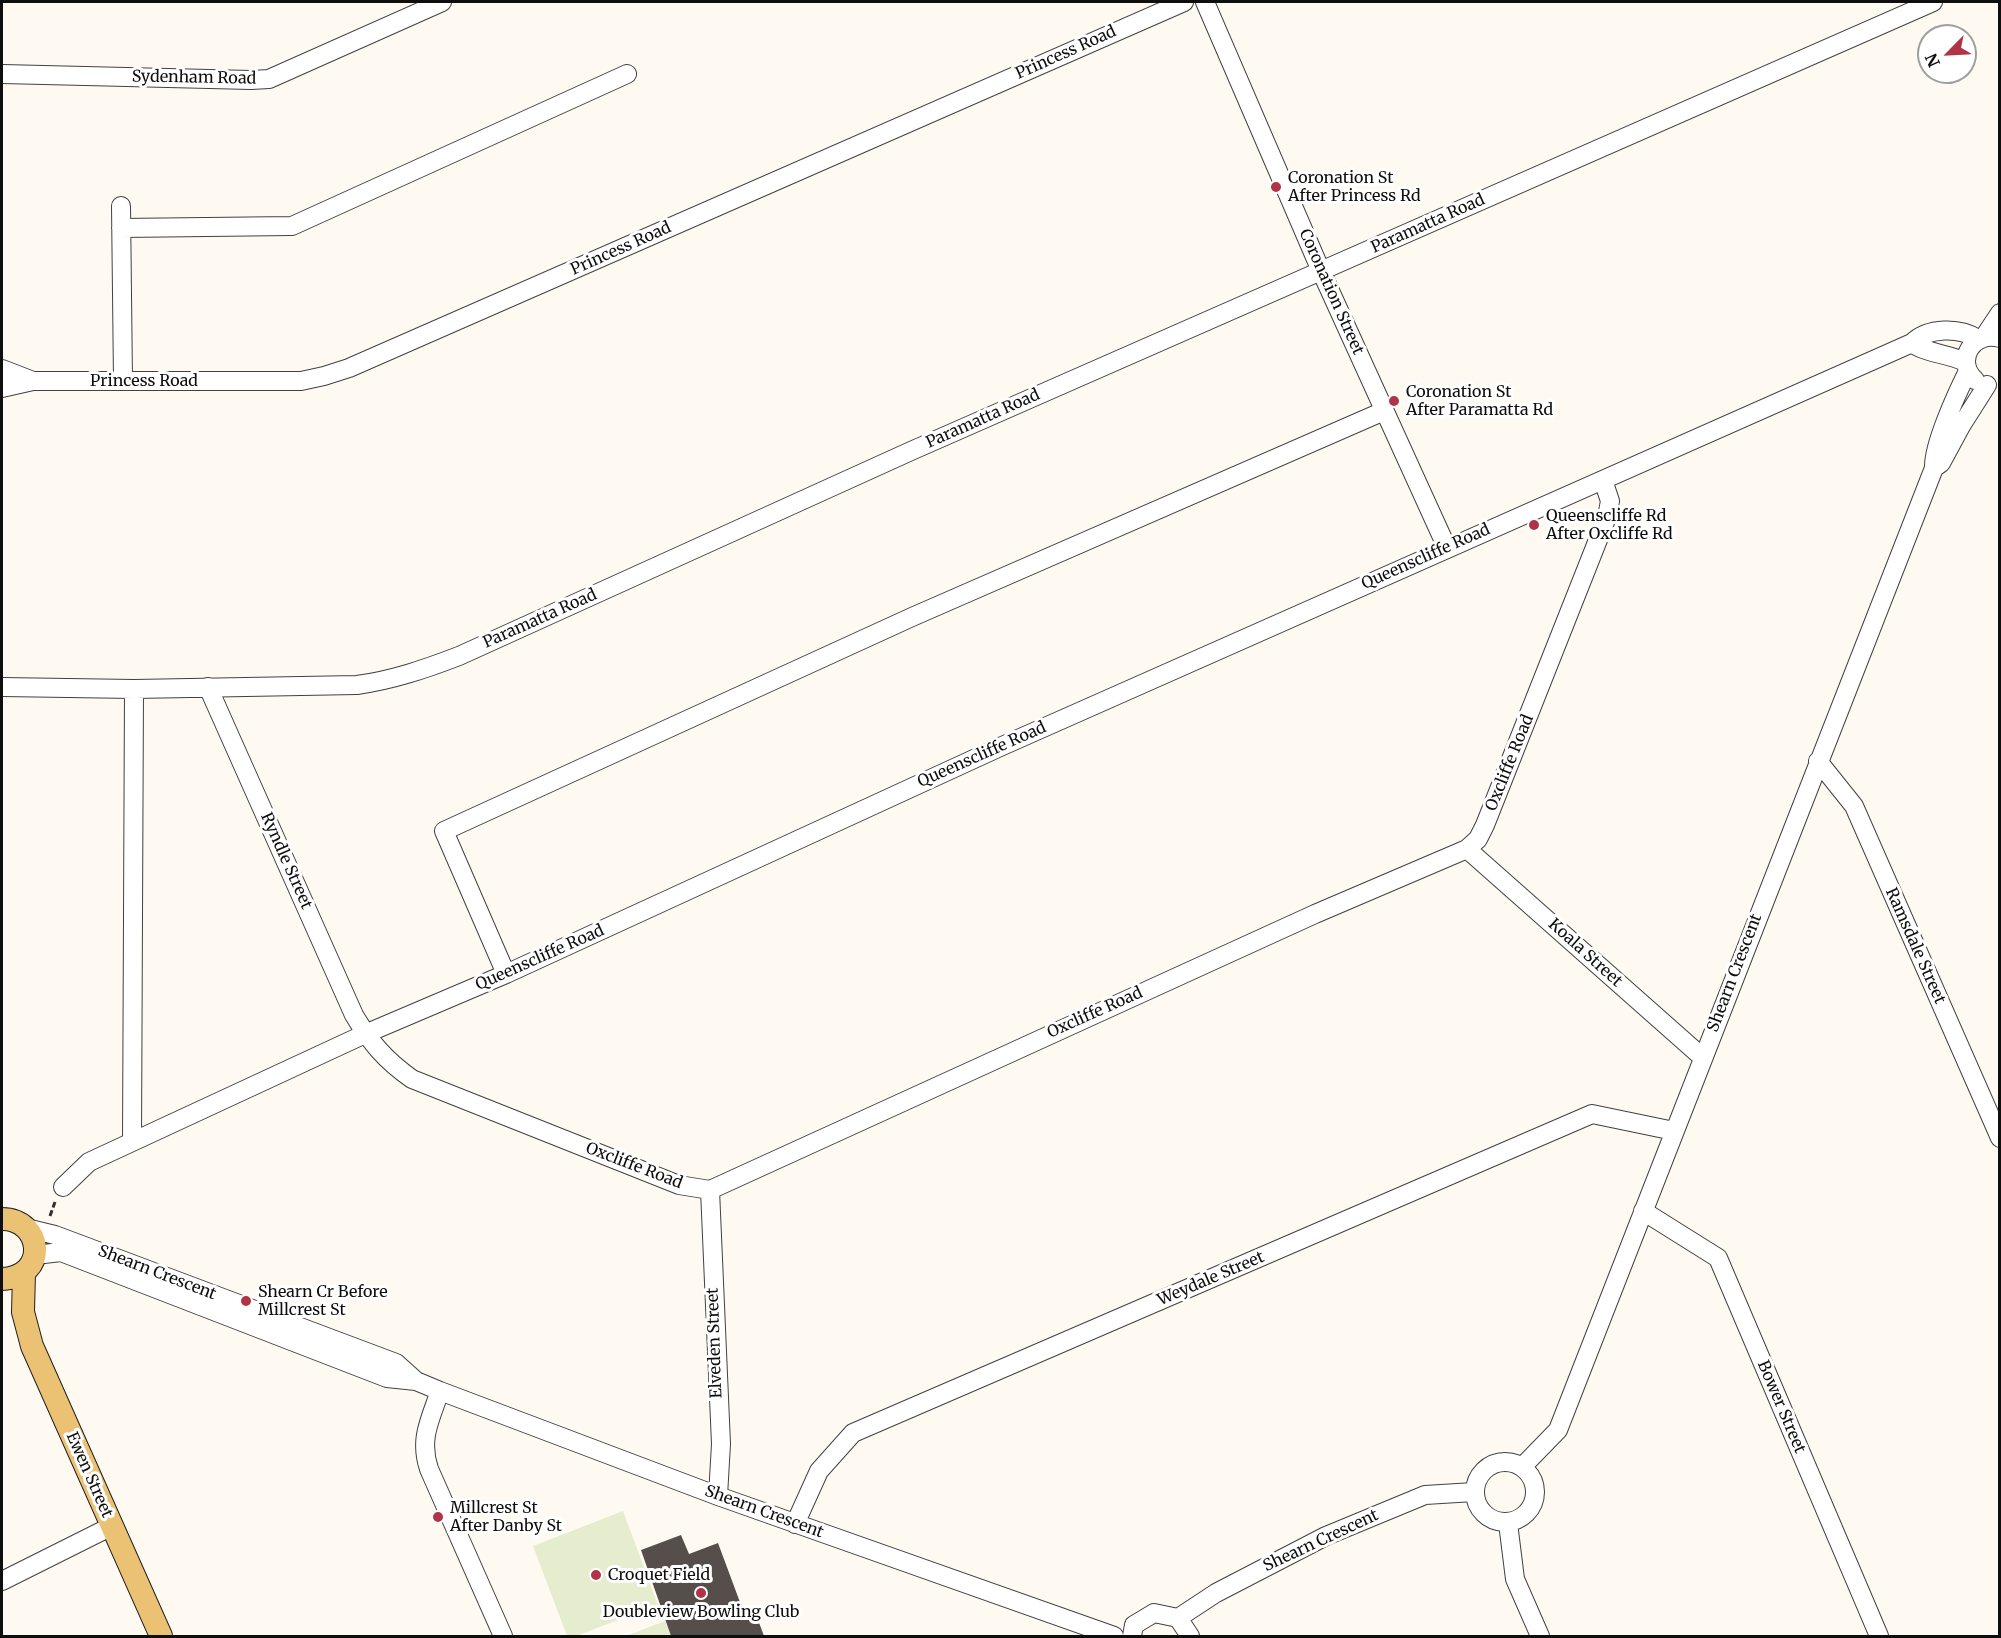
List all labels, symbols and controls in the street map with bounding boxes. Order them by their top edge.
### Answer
street label: Princess Road [1013,22,1119,84]
north arrow [1917,24,1977,84]
text: N [1921,51,1944,70]
street label: Sydenham Road [132,67,256,89]
place label: Coronation St After Princess Rd [1288,168,1421,206]
marker: Coronation St After Princess Rd [1269,180,1283,194]
street label: Paramatta Road [1368,190,1488,258]
street label: Princess Road [568,218,674,280]
street label: Coronation Street [1295,226,1367,358]
street label: Princess Road [90,371,198,391]
place label: Coronation St After Paramatta Rd [1406,382,1553,420]
street label: Paramatta Road [923,385,1043,453]
marker: Coronation St After Paramatta Rd [1387,394,1401,408]
place label: Queenscliffe Rd After Oxcliffe Rd [1546,506,1673,544]
marker: Queenscliffe Rd After Oxcliffe Rd [1527,518,1541,532]
street label: Queenscliffe Road [1359,520,1493,594]
street label: Paramatta Road [480,585,600,653]
street label: Oxcliffe Road [1482,712,1538,814]
street label: Queenscliffe Road [915,718,1049,792]
street label: Ryndle Street [256,810,316,912]
street label: Ramsdale Street [1881,885,1949,1007]
street label: Shearn Crescent [1704,911,1766,1035]
street label: Koala Street [1544,915,1626,991]
street label: Queenscliffe Road [473,921,607,995]
street label: Oxcliffe Road [1045,983,1145,1043]
street label: Oxcliffe Road [583,1139,685,1193]
street label: Shearn Crescent [95,1242,219,1304]
street label: Weydale Street [1155,1248,1267,1310]
place label: Shearn Cr Before Millcrest St [258,1282,388,1320]
street label: Elveden Street [703,1287,727,1399]
marker: Shearn Cr Before Millcrest St [239,1294,253,1308]
street label: Bower Street [1753,1358,1809,1456]
street label: Ewen Street [62,1429,116,1521]
street label: Shearn Crescent [702,1482,826,1542]
place label: Millcrest St After Danby St [450,1498,562,1536]
street label: Shearn Crescent [1260,1506,1382,1576]
marker: Millcrest St After Danby St [431,1510,445,1524]
place label: Croquet Field [608,1565,710,1585]
marker: Croquet Field [589,1568,603,1582]
marker: Doubleview Bowling Club [694,1586,708,1600]
place label: Doubleview Bowling Club [603,1602,799,1622]

